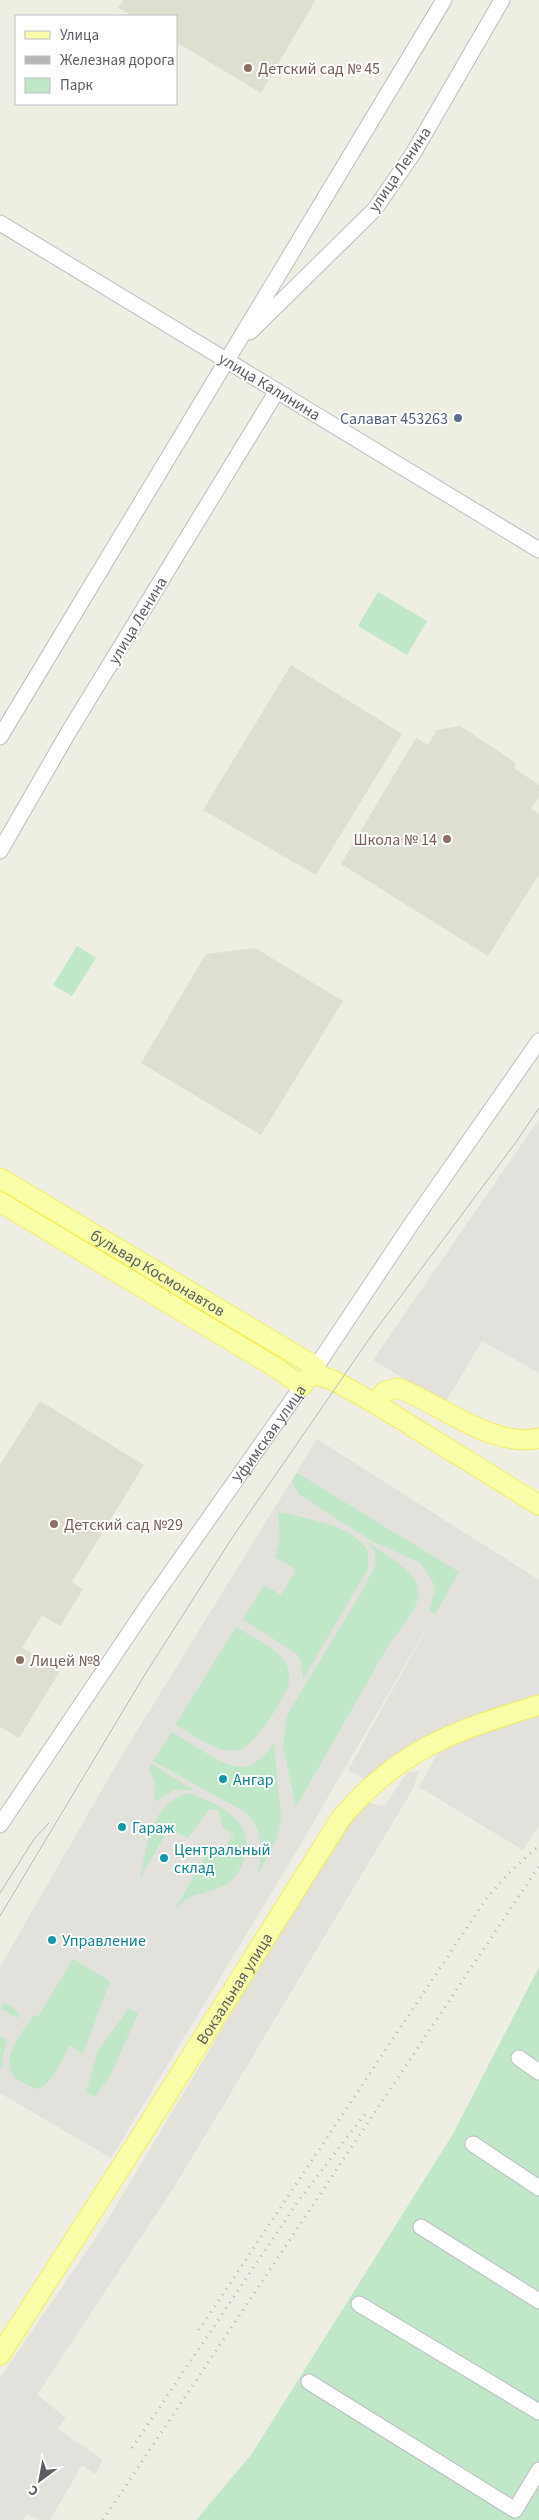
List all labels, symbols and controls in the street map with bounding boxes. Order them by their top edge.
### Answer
legend [15,15,178,105]
text: Улица [60,25,99,46]
text: Железная дорога [60,50,175,71]
place label: Детский сад № 45 [258,58,380,80]
marker: Детский сад № 45 [242,62,254,74]
text: Парк [60,75,94,96]
street label: улица Ленина [363,123,436,216]
street label: улица Калинина [214,348,324,426]
place label: Салават 453263 [340,408,448,430]
marker: Салават 453263 [452,412,464,424]
street label: улица Ленина [103,573,173,668]
place label: Школа № 14 [354,829,437,851]
marker: Школа № 14 [441,833,453,845]
street label: бульвар Космонавтов [86,1224,229,1322]
street label: Уфимская улица [227,1381,312,1487]
place label: Детский сад №29 [64,1514,183,1536]
marker: Детский сад №29 [48,1518,60,1530]
place label: Лицей №8 [30,1650,101,1672]
marker: Лицей №8 [14,1654,26,1666]
place label: Ангар [233,1769,274,1791]
marker: Ангар [217,1773,229,1785]
place label: Гараж [132,1817,174,1839]
marker: Гараж [116,1821,128,1833]
place label: Центральный склад [174,1839,271,1879]
marker: Центральный склад [158,1852,170,1864]
street label: Вокзальная улица [191,1929,278,2049]
place label: Управление [62,1930,146,1952]
marker: Управление [46,1934,58,1946]
north arrow [15,2455,65,2505]
text: С [25,2480,42,2501]

